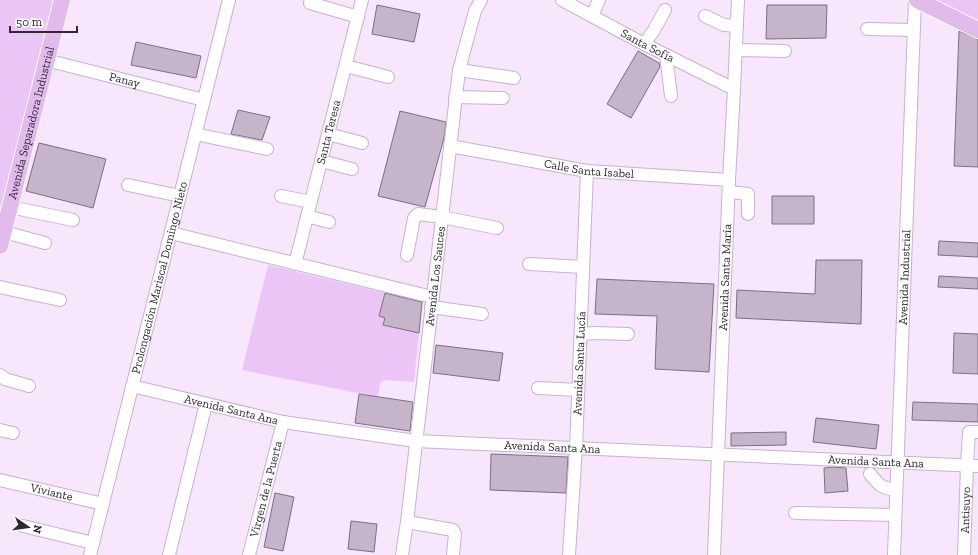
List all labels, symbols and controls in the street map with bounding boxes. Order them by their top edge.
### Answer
scale bar [10,8,77,34]
text: 50 m [16,15,43,29]
street label: Santa Sofía [619,26,677,65]
street label: Avenida Separadora Industrial [5,45,57,201]
street label: Panay [108,69,142,91]
street label: Santa Teresa [314,98,343,166]
street label: Calle Santa Isabel [543,156,634,181]
street label: Prolongación Mariscal Domingo Nieto [129,180,190,375]
street label: Avenida Santa María [716,223,734,331]
street label: Avenida Los Sauces [423,225,448,327]
street label: Avenida Industrial [896,229,913,325]
street label: Avenida Santa Lucía [570,311,588,416]
street label: Avenida Santa Ana [183,392,280,428]
street label: Avenida Santa Ana [504,438,601,456]
street label: Virgen de la Puerta [247,439,285,540]
street label: Avenida Santa Ana [828,452,925,471]
street label: Viviante [28,480,75,504]
street label: Antisuyo [958,487,973,533]
north arrow [8,507,48,547]
text: N [30,524,45,535]

